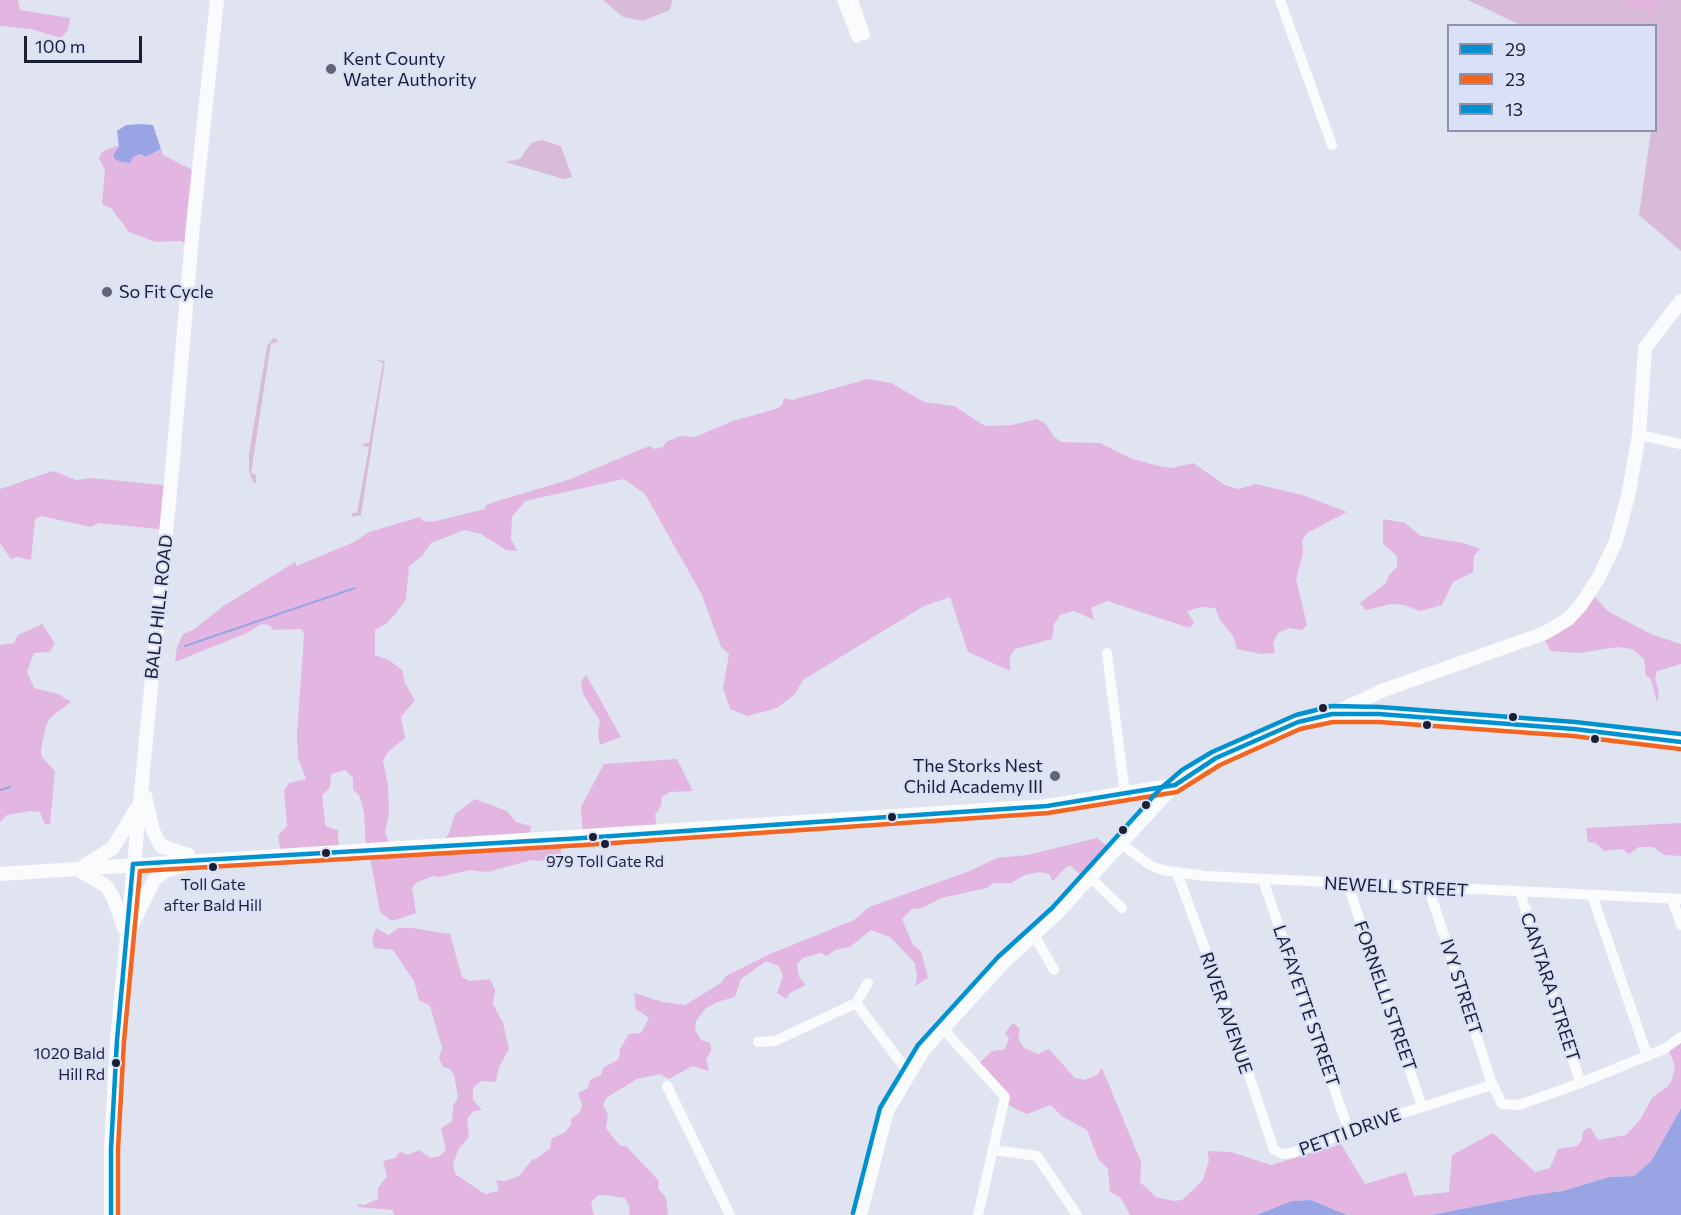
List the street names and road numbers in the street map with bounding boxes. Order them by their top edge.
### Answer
street label: BALD HILL ROAD [141,534,177,680]
street label: NEWELL STREET [1323,872,1469,902]
street label: CANTARA STREET [1516,910,1584,1064]
street label: FORNELLI STREET [1349,918,1421,1074]
street label: LAFAYETTE STREET [1268,922,1344,1090]
street label: IVY STREET [1435,936,1487,1038]
street label: RIVER AVENUE [1195,949,1257,1077]
street label: PETTI DRIVE [1296,1104,1404,1160]

